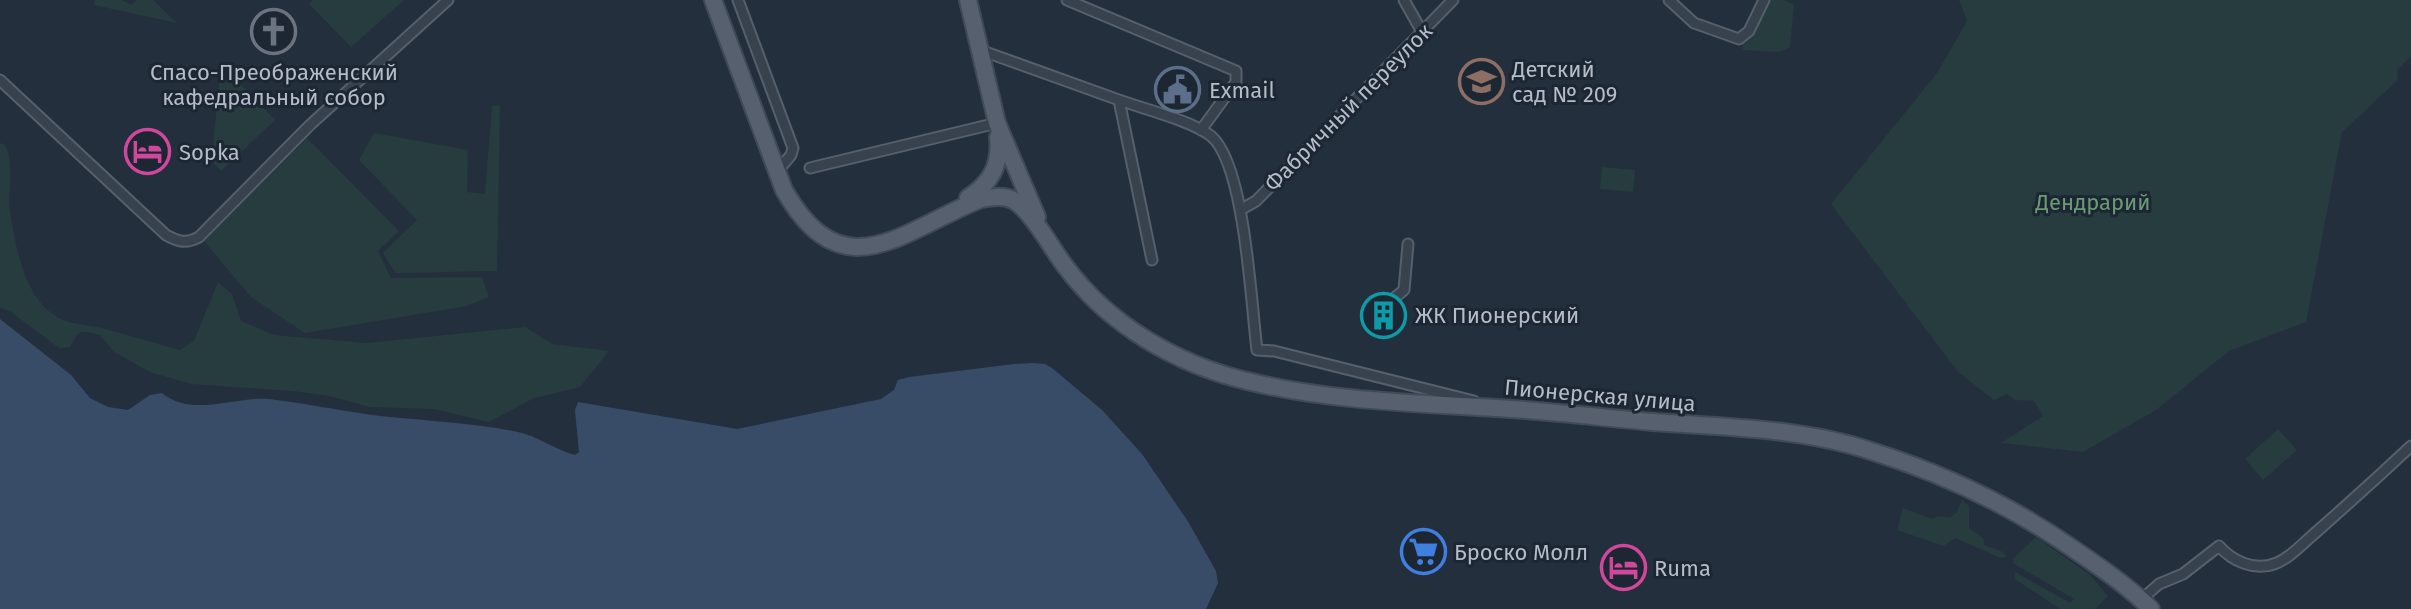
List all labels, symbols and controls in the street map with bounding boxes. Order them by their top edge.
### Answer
church icon: Спасо-Преображенский кафедральный собор [250,7,298,55]
street label: Фабричный переулок [1259,17,1438,197]
place label: Детский сад № 209 [1511,56,1617,108]
school or university icon: Детский сад № 209 [1457,58,1505,106]
place label: Спасо-Преображенский кафедральный собор [150,59,398,111]
public building icon: Exmail [1154,66,1202,114]
place label: Exmail [1209,77,1275,104]
hotel icon: Sopka [124,128,172,176]
place label: Sopka [179,139,240,166]
park label: Дендрарий [2034,189,2151,216]
building icon: ЖК Пионерский [1360,291,1408,339]
place label: ЖК Пионерский [1415,302,1579,329]
street label: Пионерская улица [1503,374,1697,417]
supermarket icon: Броско Молл [1399,528,1447,576]
place label: Броско Молл [1454,539,1588,566]
hotel icon: Ruma [1599,544,1647,592]
place label: Ruma [1654,555,1711,582]

